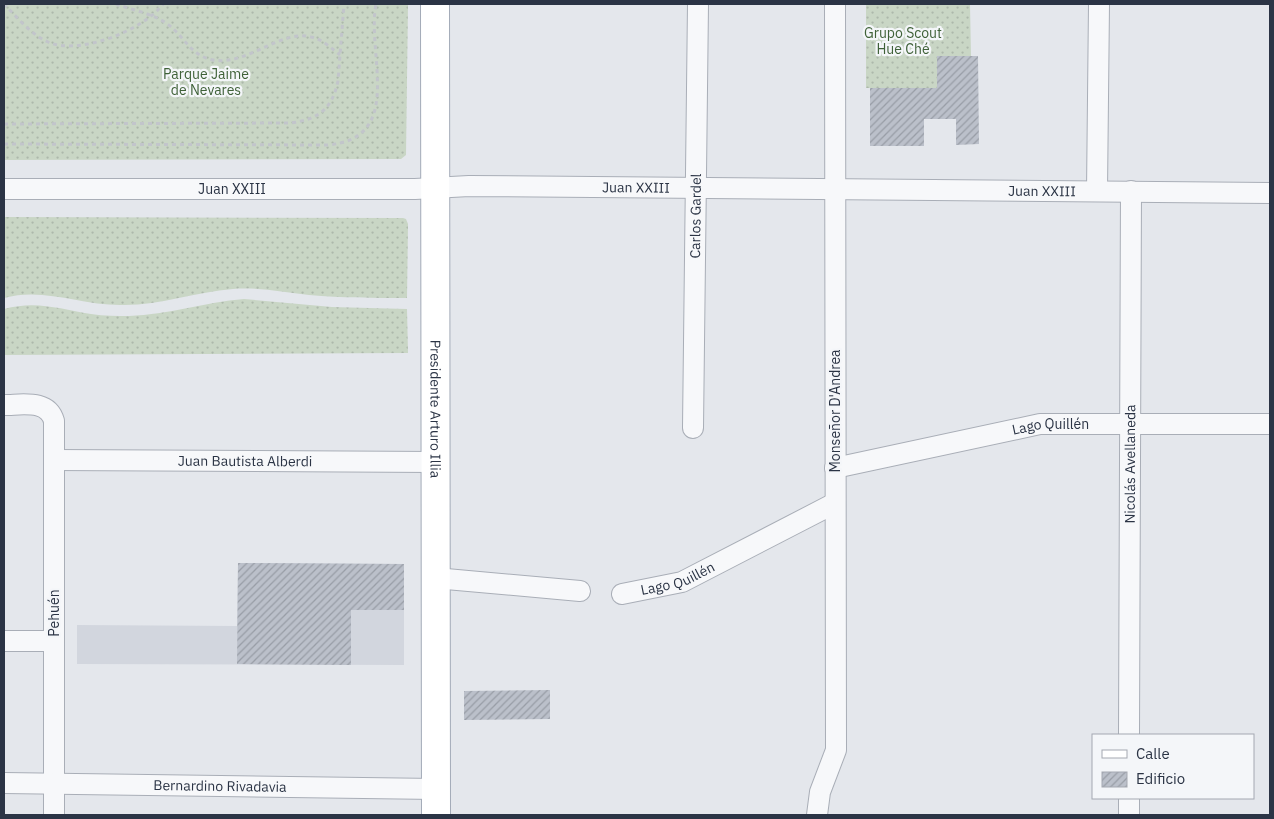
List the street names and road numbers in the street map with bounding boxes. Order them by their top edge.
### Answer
street label: Carlos Gardel [686,173,705,259]
street label: Juan XXIII [602,178,670,197]
street label: Juan XXIII [198,180,266,198]
street label: Juan XXIII [1008,182,1076,200]
street label: Presidente Arturo Illia [426,340,445,479]
street label: Monseñor D'Andrea [826,349,844,473]
street label: Nicolás Avellaneda [1121,404,1139,524]
street label: Lago Quillén [1010,415,1089,439]
street label: Juan Bautista Alberdi [178,452,312,470]
street label: Lago Quillén [639,558,718,599]
street label: Pehuén [45,589,63,637]
street label: Bernardino Rivadavia [153,776,287,796]

